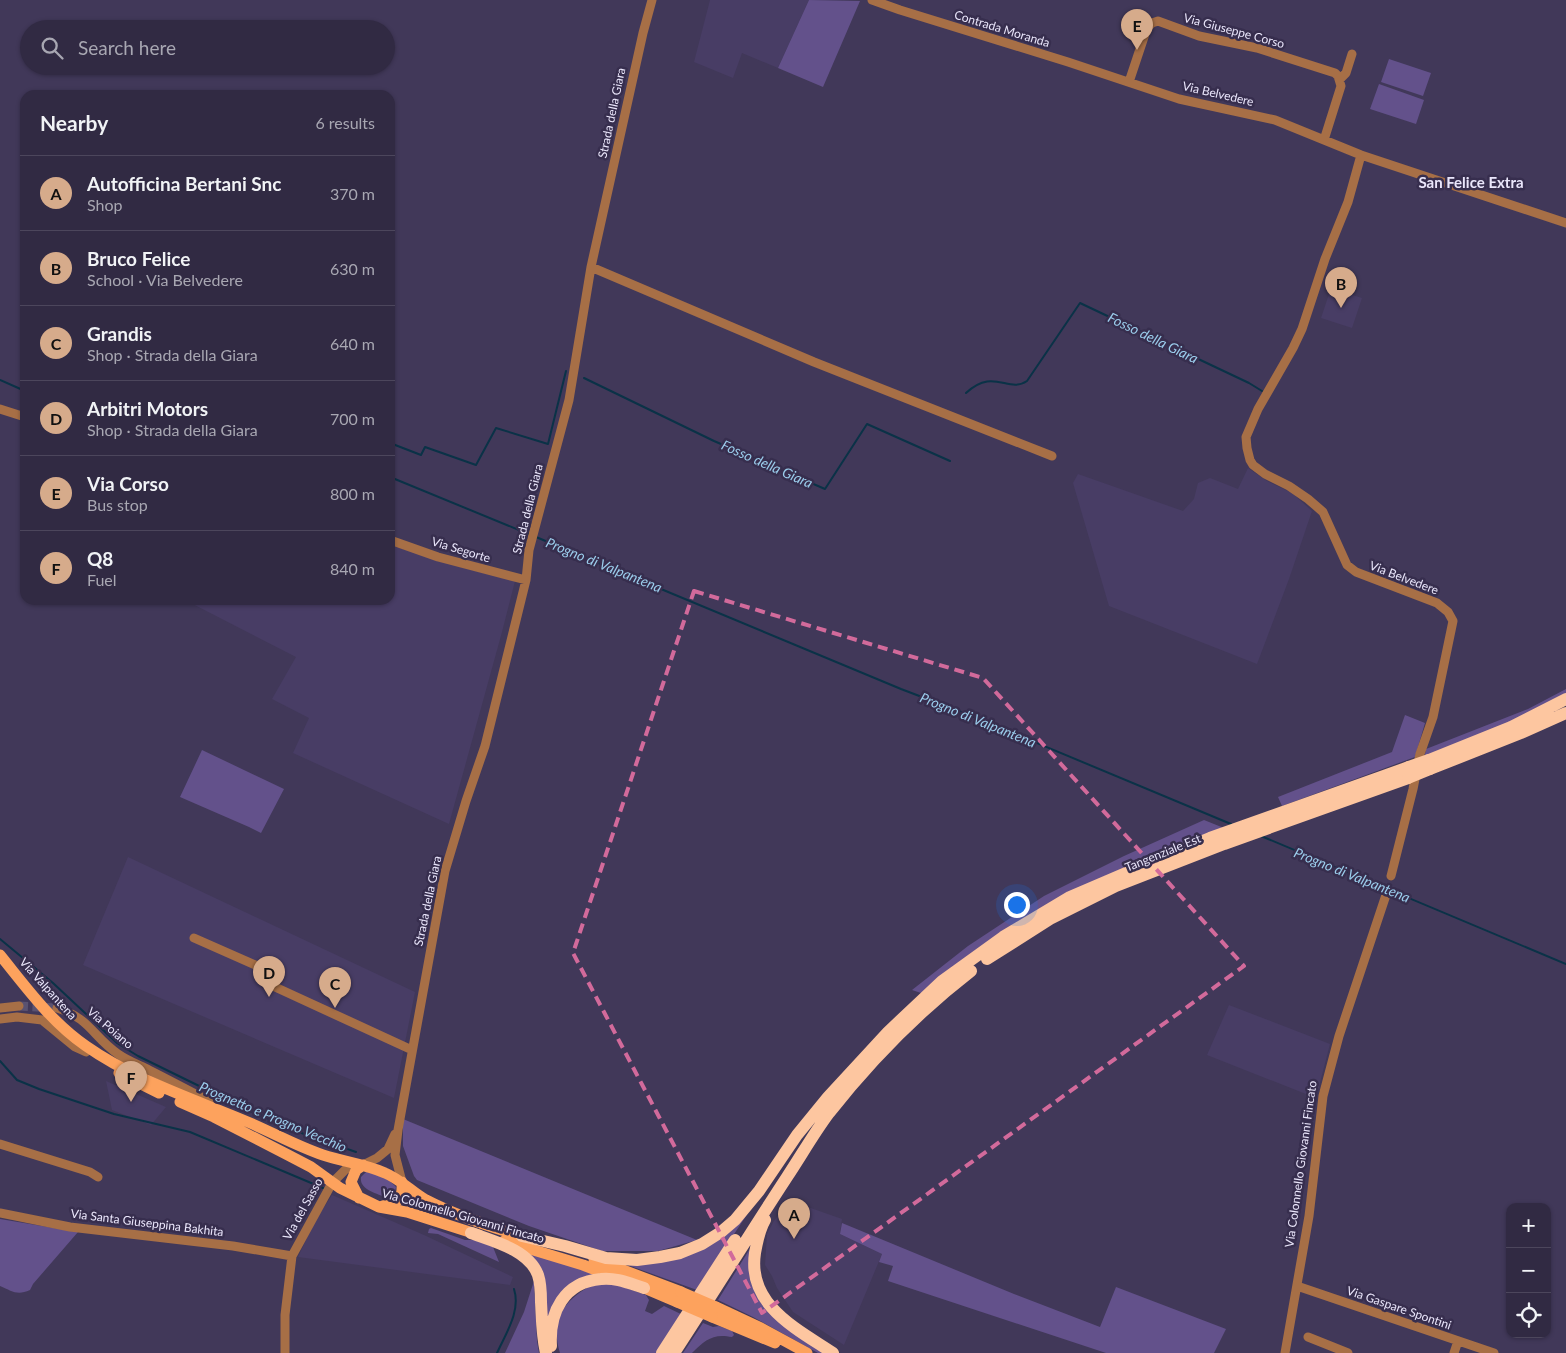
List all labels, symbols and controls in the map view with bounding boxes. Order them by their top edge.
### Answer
street label: Contrada Moranda [953,7,1052,50]
pin: E [1121,9,1153,50]
street label: Via Giuseppe Corso [1182,10,1286,51]
search box [20,20,395,75]
icon: search [38,34,66,62]
text: Search here [78,36,176,59]
street label: Strada della Giara [595,66,628,159]
street label: Via Belvedere [1181,78,1255,109]
text: Nearby [40,110,108,135]
text: 6 results [315,113,375,132]
text: Autofficina Bertani Snc [87,172,282,195]
district label: San Felice Extra [1418,173,1524,191]
text: A [50,184,62,203]
text: 370 m [330,184,375,203]
text: Shop [87,195,123,214]
text: Bruco Felice [87,247,190,270]
text: B [51,259,61,278]
text: 630 m [330,259,375,278]
pin: B [1325,267,1357,308]
text: School · Via Belvedere [87,270,243,289]
water label: Fosso della Giara [1105,308,1201,367]
text: Grandis [87,322,152,345]
text: C [51,334,61,353]
text: 640 m [330,334,375,353]
text: Shop · Strada della Giara [87,345,258,364]
text: Arbitri Motors [87,397,208,420]
text: D [50,409,62,428]
text: 700 m [330,409,375,428]
text: Shop · Strada della Giara [87,420,258,439]
water label: Fosso della Giara [719,436,815,491]
street label: Strada della Giara [509,462,546,555]
text: Via Corso [87,472,169,495]
text: E [51,484,61,503]
text: 800 m [330,484,375,503]
text: Bus stop [87,495,148,514]
street label: Via Segorte [430,533,492,566]
water label: Progno di Valpantena [544,533,665,596]
text: Q8 [87,547,113,570]
street label: Via Belvedere [1368,557,1441,598]
text: F [51,559,61,578]
text: 840 m [330,559,375,578]
text: Fuel [87,570,117,589]
water label: Progno di Valpantena [918,688,1039,751]
street label: Tangenziale Est [1123,830,1204,875]
water label: Progno di Valpantena [1292,843,1413,906]
street label: Strada della Giara [411,854,444,947]
your location [1004,892,1030,918]
street label: Via Valpantena [17,955,80,1023]
pin: D [253,956,285,997]
pin: C [319,967,351,1008]
street label: Via Poiano [84,1004,137,1052]
pin: F [115,1061,147,1102]
water label: Prognetto e Progno Vecchio [197,1078,350,1155]
street label: Via Colonnello Giovanni Fincato [1281,1079,1320,1248]
street label: Via del Sasso [279,1175,326,1242]
street label: Via Colonnello Giovanni Fincato [380,1185,546,1246]
pin: A [778,1198,810,1239]
map controls [1506,1203,1551,1338]
button: + [1506,1203,1551,1248]
street label: Via Santa Giuseppina Bakhita [70,1206,224,1239]
button: − [1506,1248,1551,1293]
street label: Via Gaspare Spontini [1345,1283,1454,1333]
button: locate [1506,1293,1551,1338]

